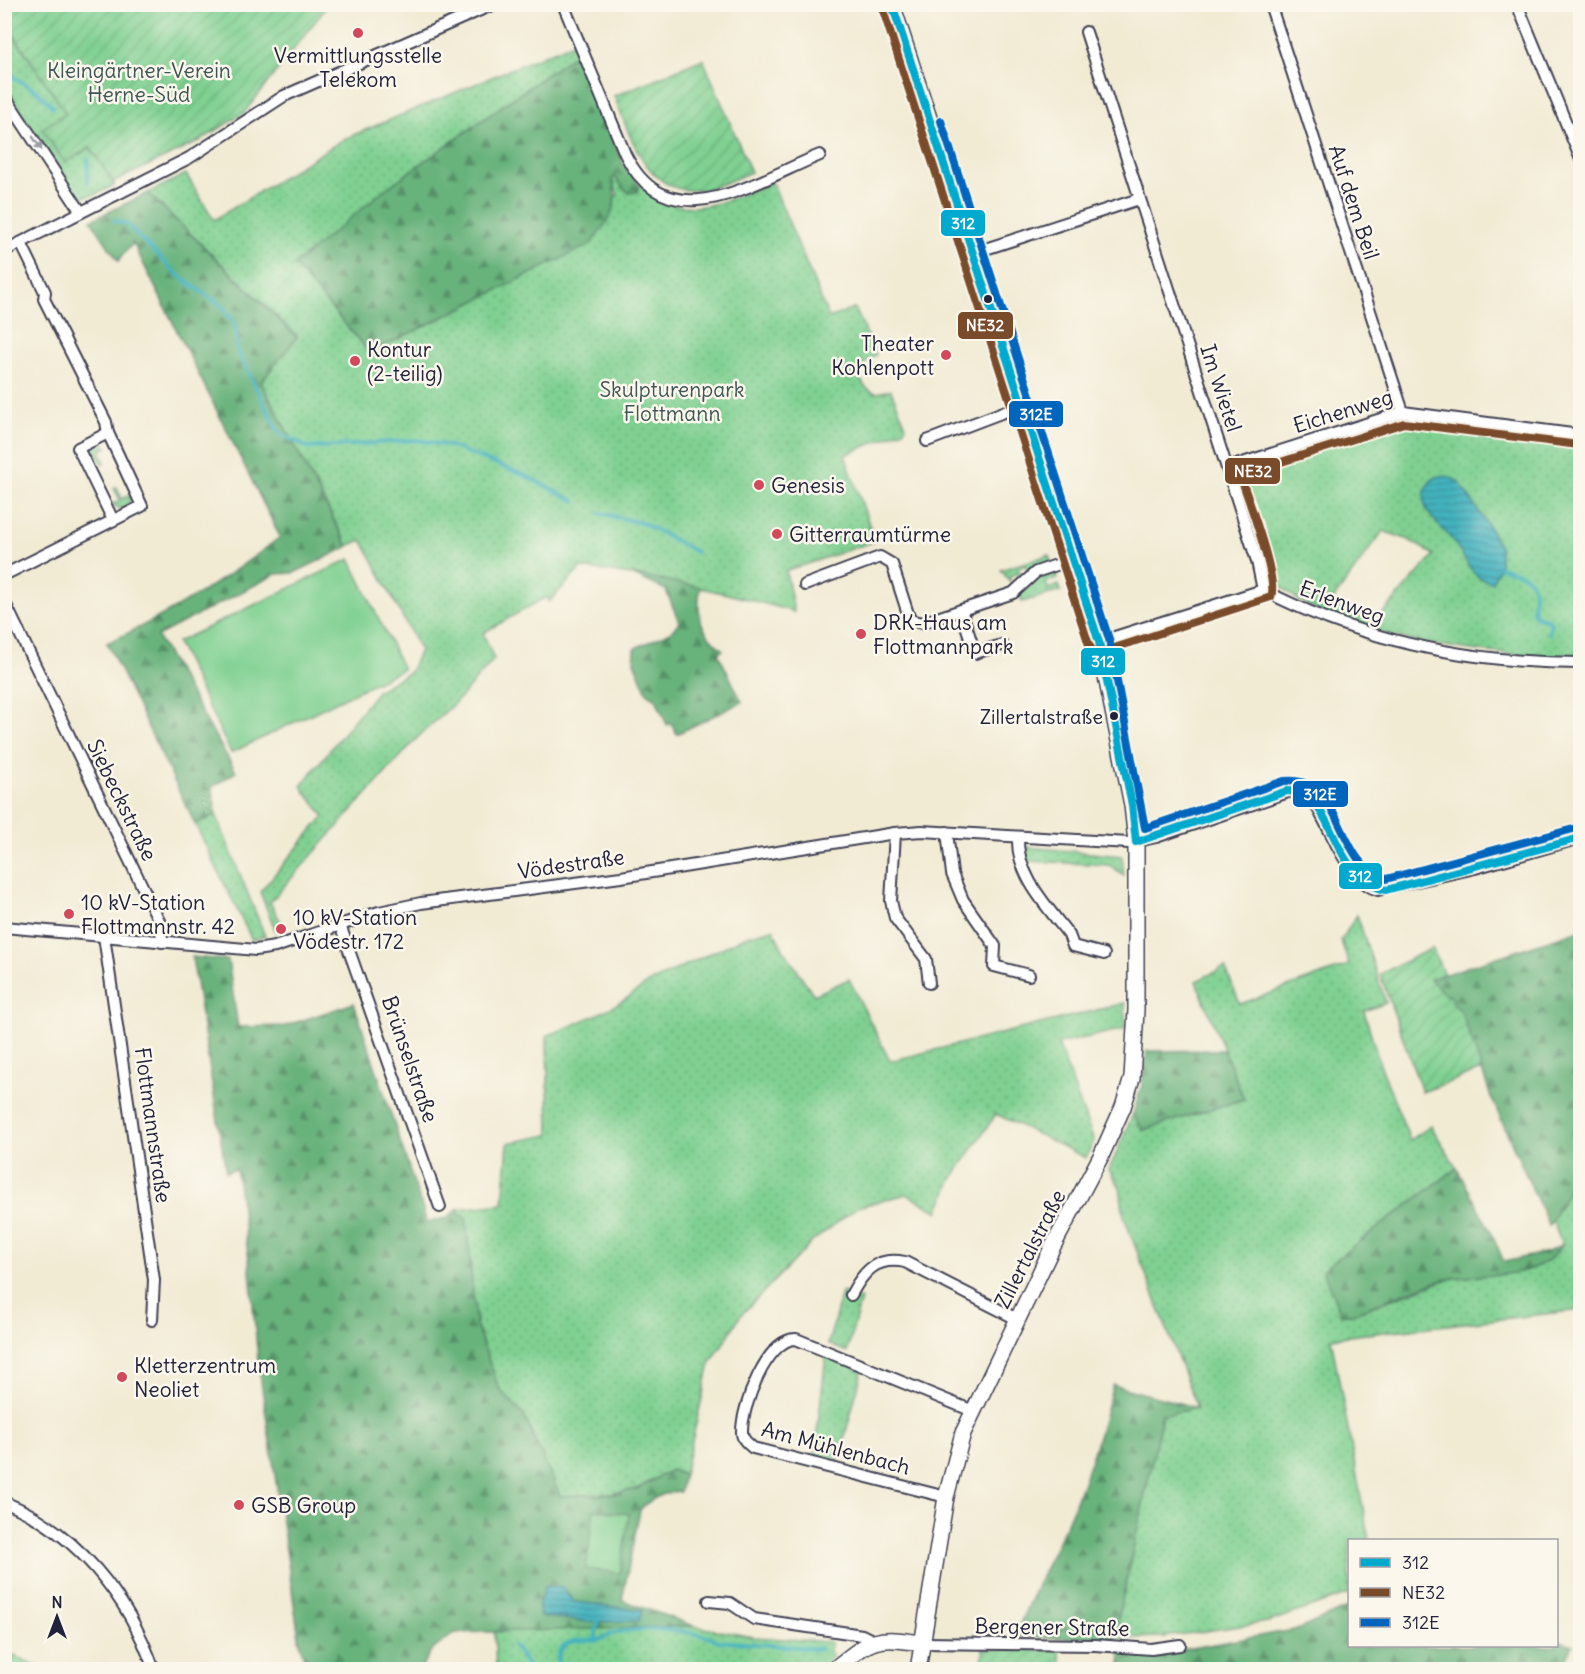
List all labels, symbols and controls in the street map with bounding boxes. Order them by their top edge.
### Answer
marker: Vermittlungsstelle Telekom [351,26,365,40]
place label: Vermittlungsstelle Telekom [274,42,442,93]
park label: Kleingärtner-Verein Herne-Süd [47,57,231,108]
one-way arrow [31,135,43,151]
street label: Auf dem Beil [1323,141,1385,263]
line badge: 312 [940,209,986,237]
text: 312 [951,213,975,233]
unlabelled marker [982,293,994,305]
line badge: NE32 [957,311,1014,340]
text: NE32 [966,315,1004,335]
place label: Theater Kohlenpott [831,330,934,381]
place label: Kontur (2-teilig) [367,336,443,387]
street label: Im Wietel [1194,341,1248,435]
marker: Theater Kohlenpott [939,348,953,362]
marker: Kontur (2-teilig) [348,354,362,368]
park label: Skulpturenpark Flottmann [599,376,745,427]
street label: Eichenweg [1290,383,1396,439]
line badge: 312E [1008,400,1064,428]
text: 312E [1019,404,1053,424]
line badge: NE32 [1224,457,1281,485]
text: NE32 [1234,461,1272,481]
place label: Genesis [771,472,845,499]
marker: Genesis [752,478,766,492]
place label: Gitterraumtürme [789,521,951,548]
marker: Gitterraumtürme [770,527,784,541]
street label: Erlenweg [1296,574,1388,630]
place label: DRK-Haus am Flottmannpark [873,609,1013,660]
marker: DRK-Haus am Flottmannpark [854,627,868,641]
line badge: 312 [1080,647,1126,676]
text: 312 [1091,651,1115,671]
place label: Zillertalstraße [980,704,1103,729]
marker: Zillertalstraße [1108,710,1120,722]
street label: Siebeckstraße [81,735,163,865]
line badge: 312E [1292,780,1349,808]
text: 312E [1303,784,1337,804]
street label: Vödestraße [516,843,626,885]
line badge: 312 [1338,862,1383,890]
text: 312 [1348,866,1372,886]
place label: 10 kV-Station Flottmannstr. 42 [81,889,235,940]
place label: 10 kV-Station Vödestr. 172 [293,904,417,955]
marker: 10 kV-Station Flottmannstr. 42 [62,907,76,921]
marker: 10 kV-Station Vödestr. 172 [274,922,288,936]
street label: Brünselstraße [376,992,444,1126]
street label: Flottmannstraße [129,1045,177,1205]
street label: Zillertalstraße [989,1185,1071,1313]
place label: Kletterzentrum Neoliet [134,1352,276,1403]
marker: Kletterzentrum Neoliet [115,1370,129,1384]
street label: Am Mühlenbach [759,1415,913,1481]
place label: GSB Group [251,1492,356,1519]
marker: GSB Group [232,1498,246,1512]
legend [1348,1539,1558,1647]
text: 312 [1402,1551,1429,1574]
text: NE32 [1402,1581,1445,1604]
north arrow [27,1587,87,1647]
text: N [51,1592,63,1612]
text: 312E [1402,1611,1440,1634]
street label: Bergener Straße [974,1612,1130,1642]

